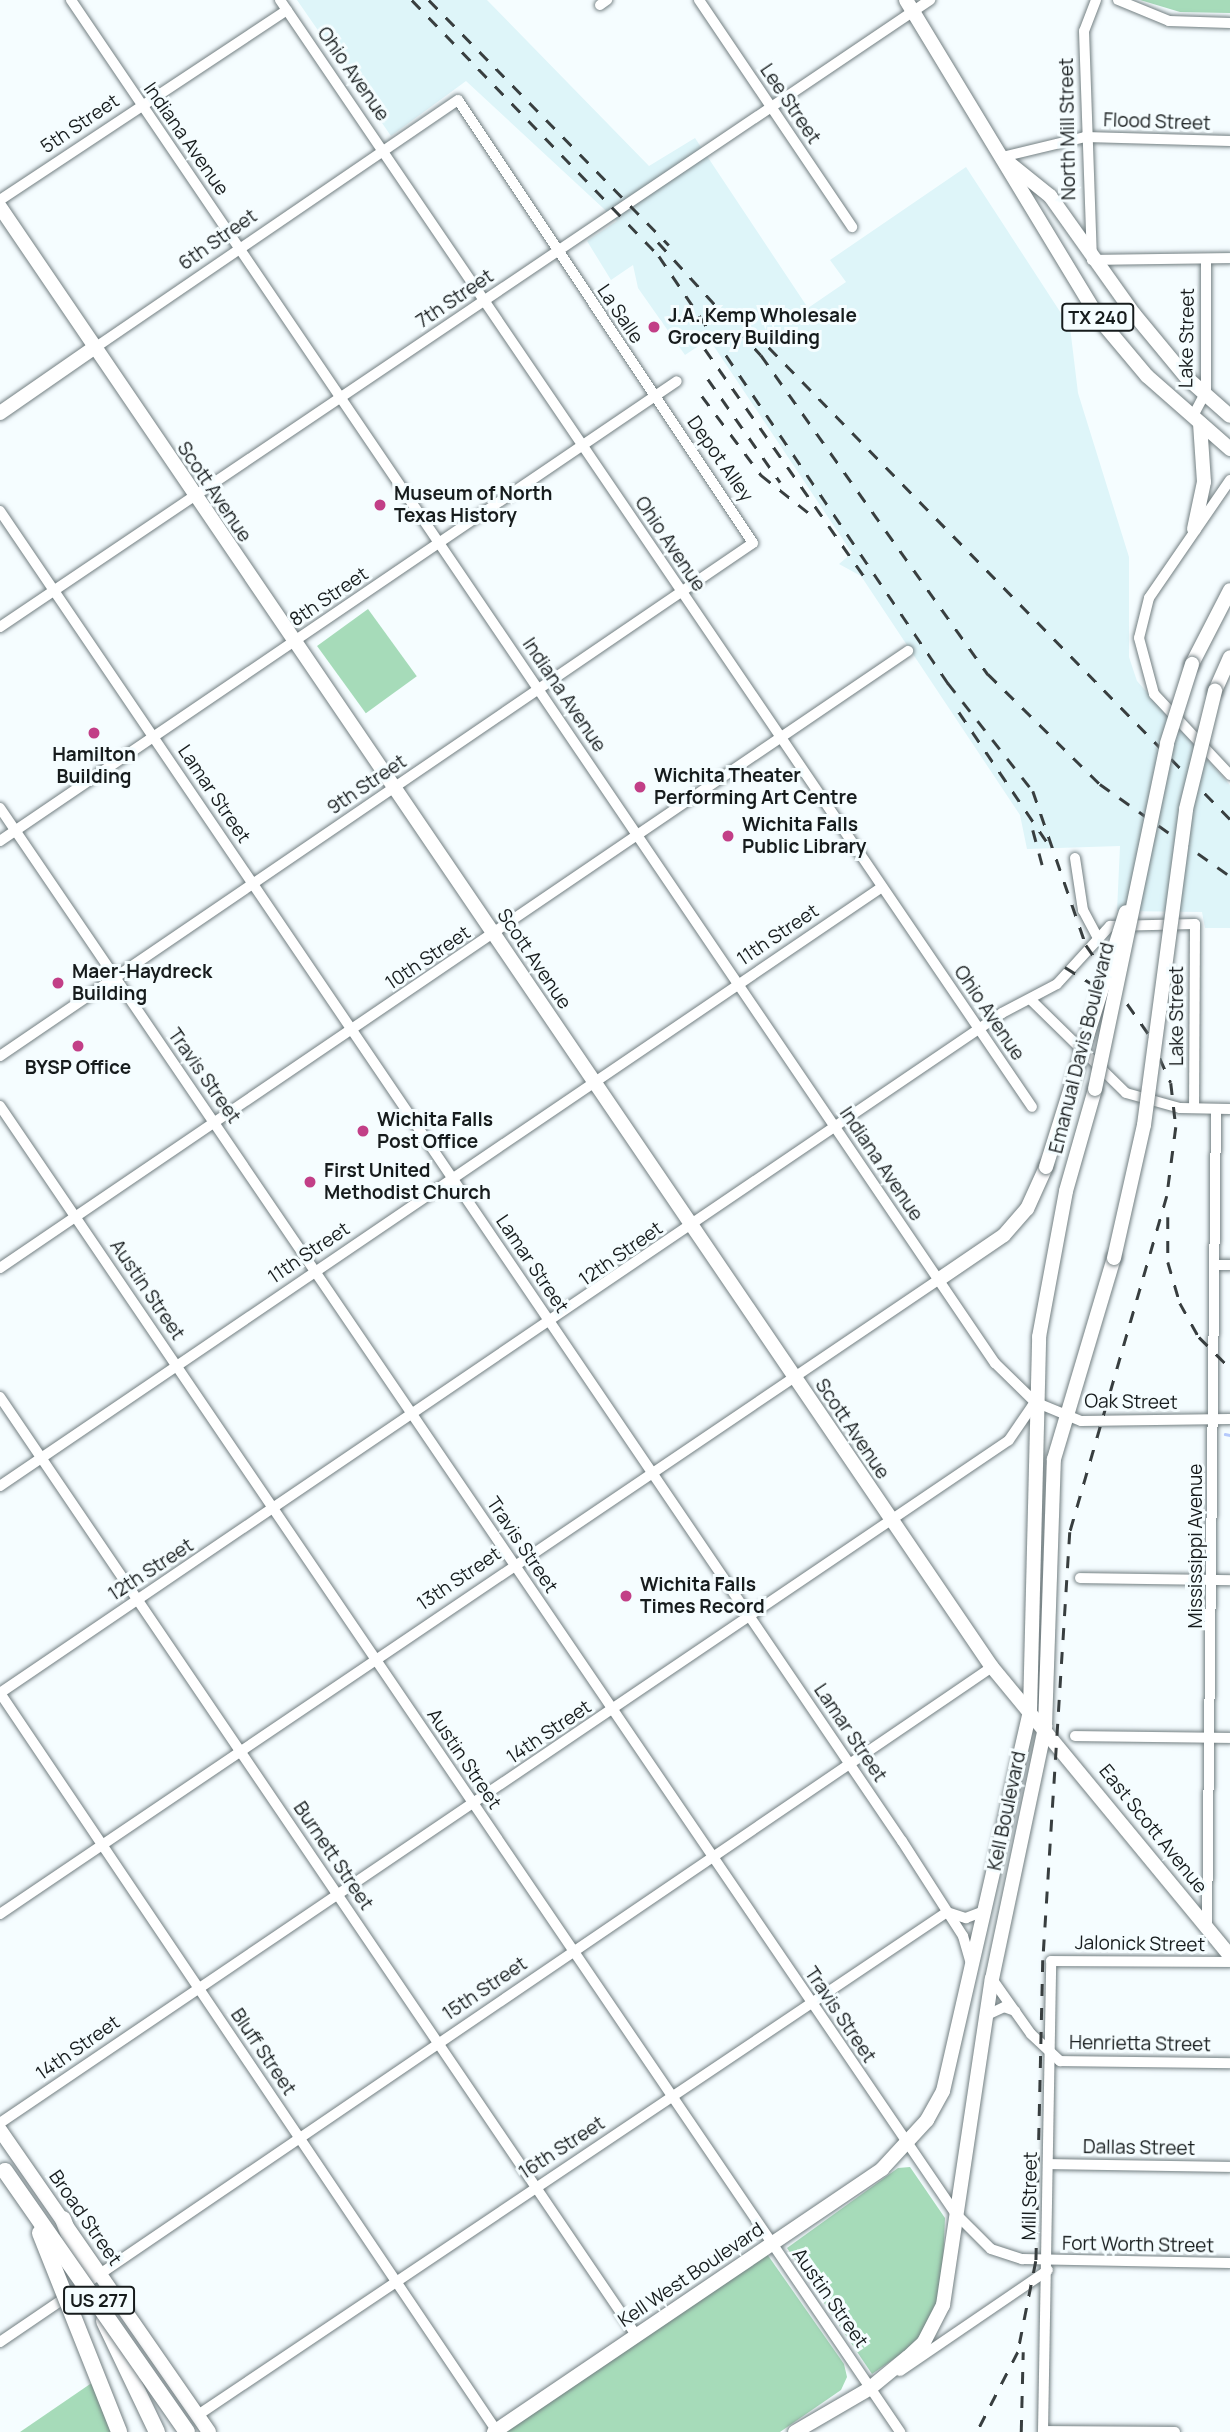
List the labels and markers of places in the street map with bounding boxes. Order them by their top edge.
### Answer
place label: J.A. Kemp Wholesale Grocery Building [668,305,857,349]
marker: J.A. Kemp Wholesale Grocery Building [646,319,662,335]
place label: Museum of North Texas History [394,483,552,527]
marker: Museum of North Texas History [372,497,388,513]
marker: Hamilton Building [86,725,102,741]
place label: Hamilton Building [52,744,136,788]
place label: Wichita Theater Performing Art Centre [654,765,857,809]
marker: Wichita Theater Performing Art Centre [632,779,648,795]
place label: Wichita Falls Public Library [742,814,866,858]
marker: Wichita Falls Public Library [720,828,736,844]
place label: Maer-Haydreck Building [72,961,212,1005]
marker: Maer-Haydreck Building [50,975,66,991]
marker: BYSP Office [70,1038,86,1054]
place label: BYSP Office [25,1057,131,1079]
place label: Wichita Falls Post Office [377,1109,493,1153]
marker: Wichita Falls Post Office [355,1123,371,1139]
place label: First United Methodist Church [324,1160,491,1204]
marker: First United Methodist Church [302,1174,318,1190]
place label: Wichita Falls Times Record [640,1574,765,1618]
marker: Wichita Falls Times Record [618,1588,634,1604]

